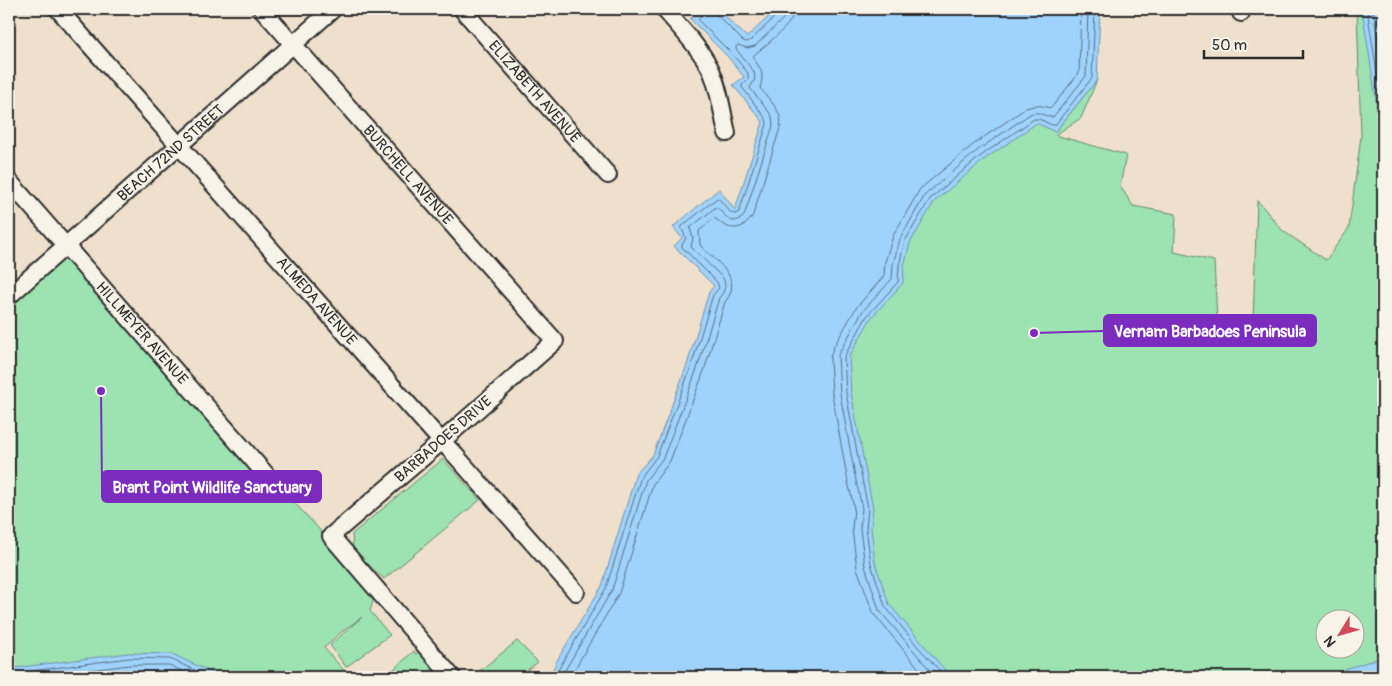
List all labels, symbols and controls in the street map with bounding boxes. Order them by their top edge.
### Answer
scale bar [1204,28,1303,60]
text: 50 m [1212,36,1247,55]
street label: ELIZABETH AVENUE [484,37,585,147]
street label: BEACH 72ND STREET [113,101,229,206]
street label: BURCHELL AVENUE [359,121,457,229]
street label: ALMEDA AVENUE [272,253,361,350]
street label: HILLMEYER AVENUE [92,278,192,389]
callout: Vernam Barbadoes Peninsula [1104,315,1316,346]
text: Vernam Barbadoes Peninsula [1114,322,1307,342]
street label: BARBADOES DRIVE [391,392,496,487]
callout: Brant Point Wildlife Sanctuary [102,471,321,502]
text: Brant Point Wildlife Sanctuary [112,478,312,498]
north arrow [1314,608,1364,658]
text: N [1320,633,1340,650]

